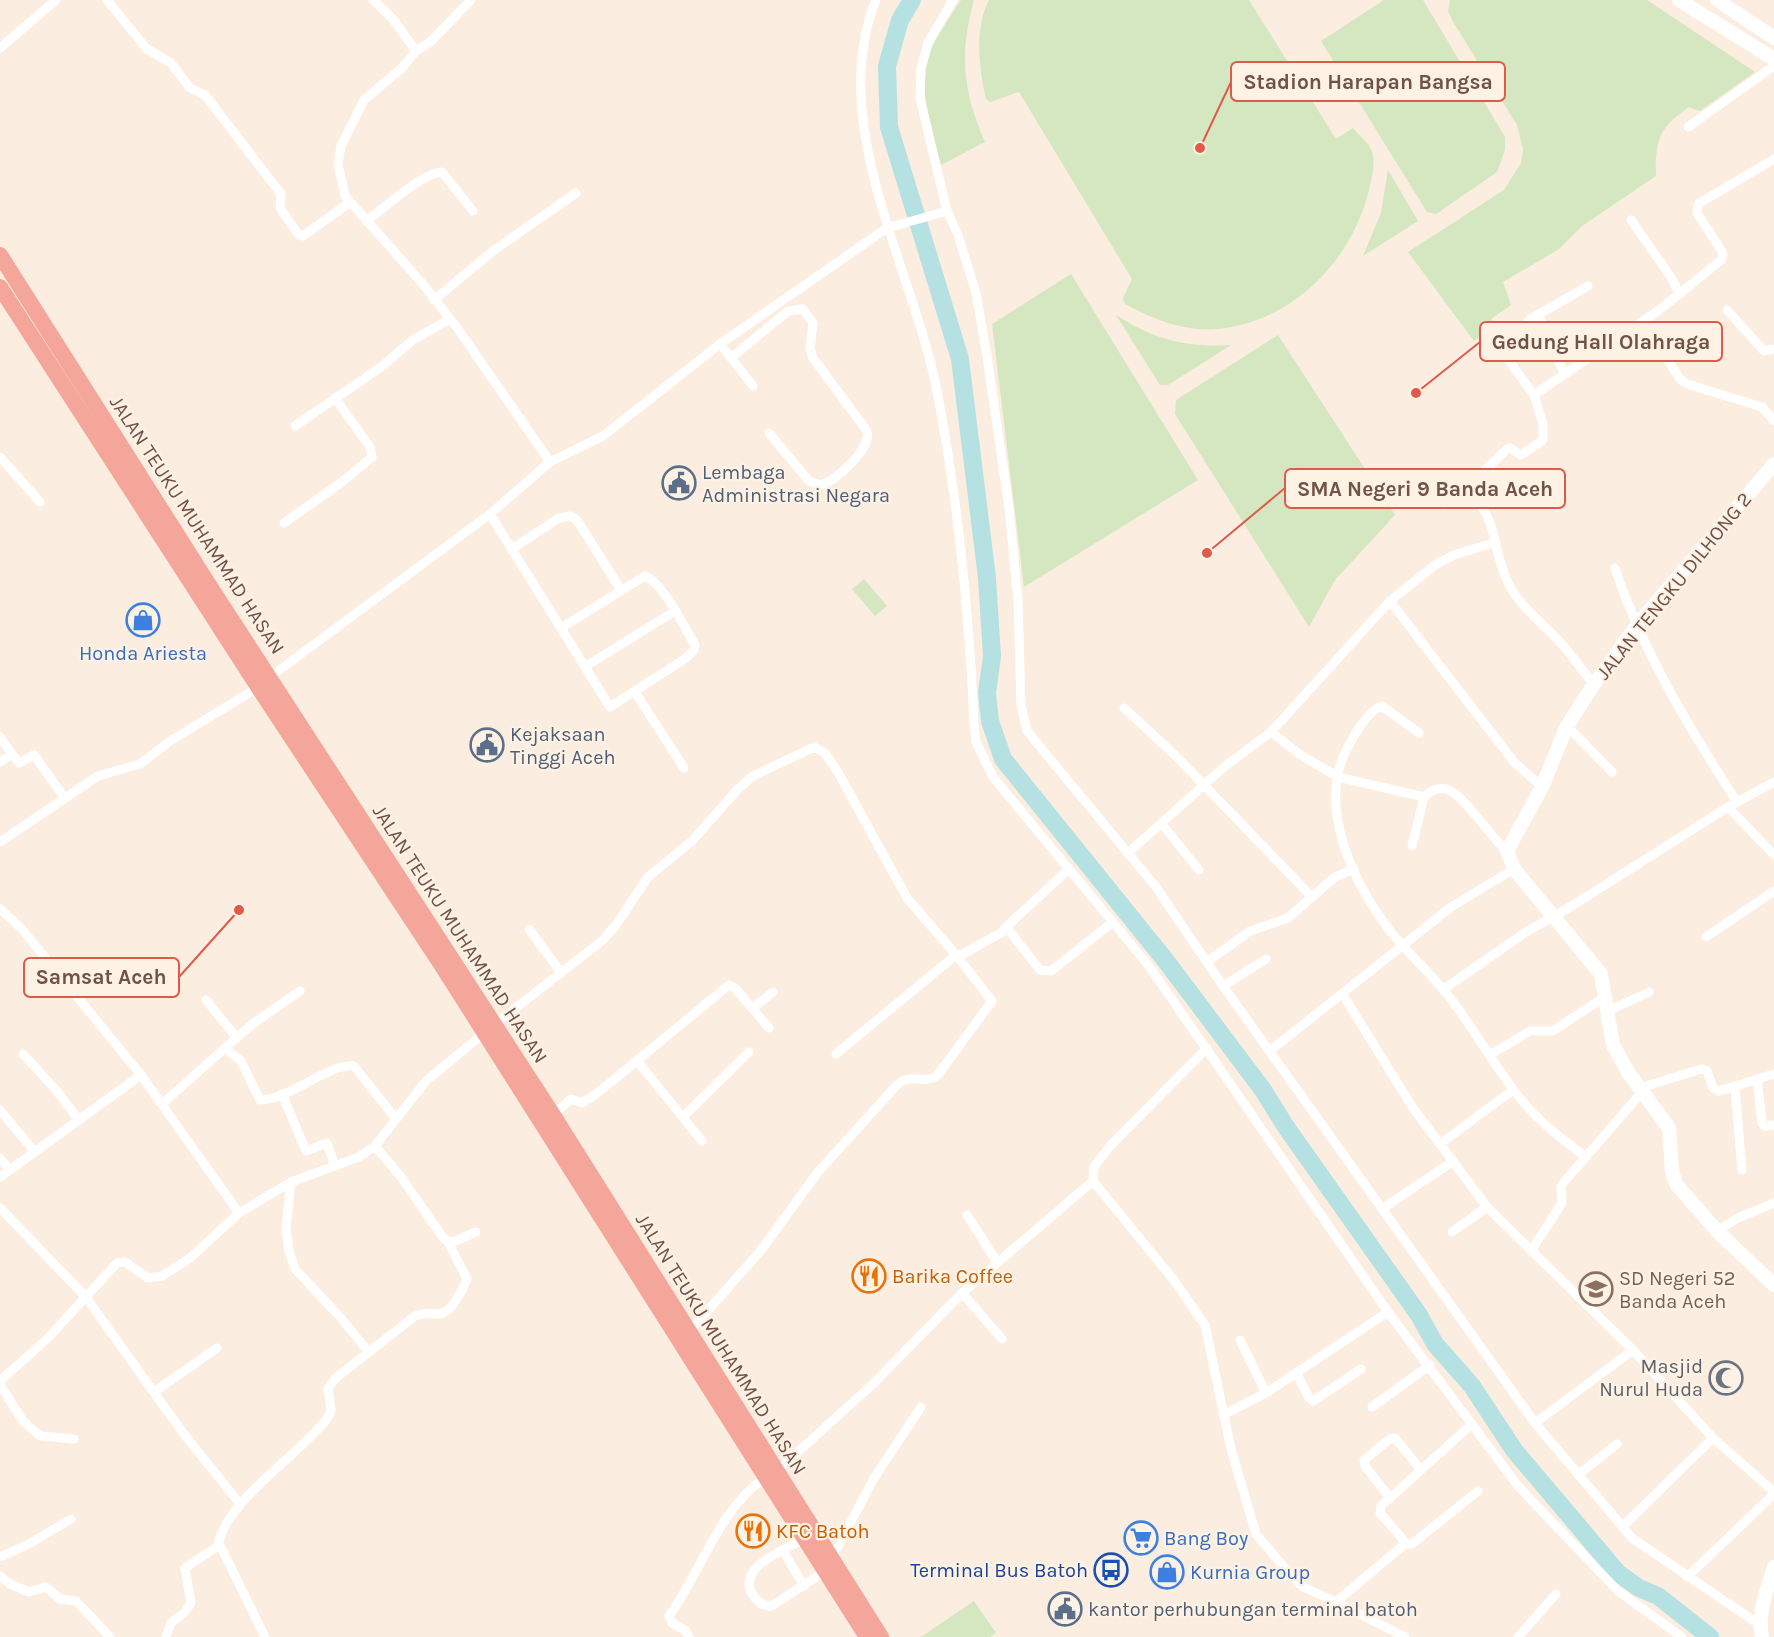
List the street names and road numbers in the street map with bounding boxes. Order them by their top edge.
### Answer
street label: JALAN TEUKU MUHAMMAD HASAN [105,392,289,658]
street label: JALAN TENGKU DILHONG 2 [1591,488,1757,684]
street label: JALAN TEUKU MUHAMMAD HASAN [368,801,552,1067]
street label: JALAN TEUKU MUHAMMAD HASAN [631,1209,811,1479]

